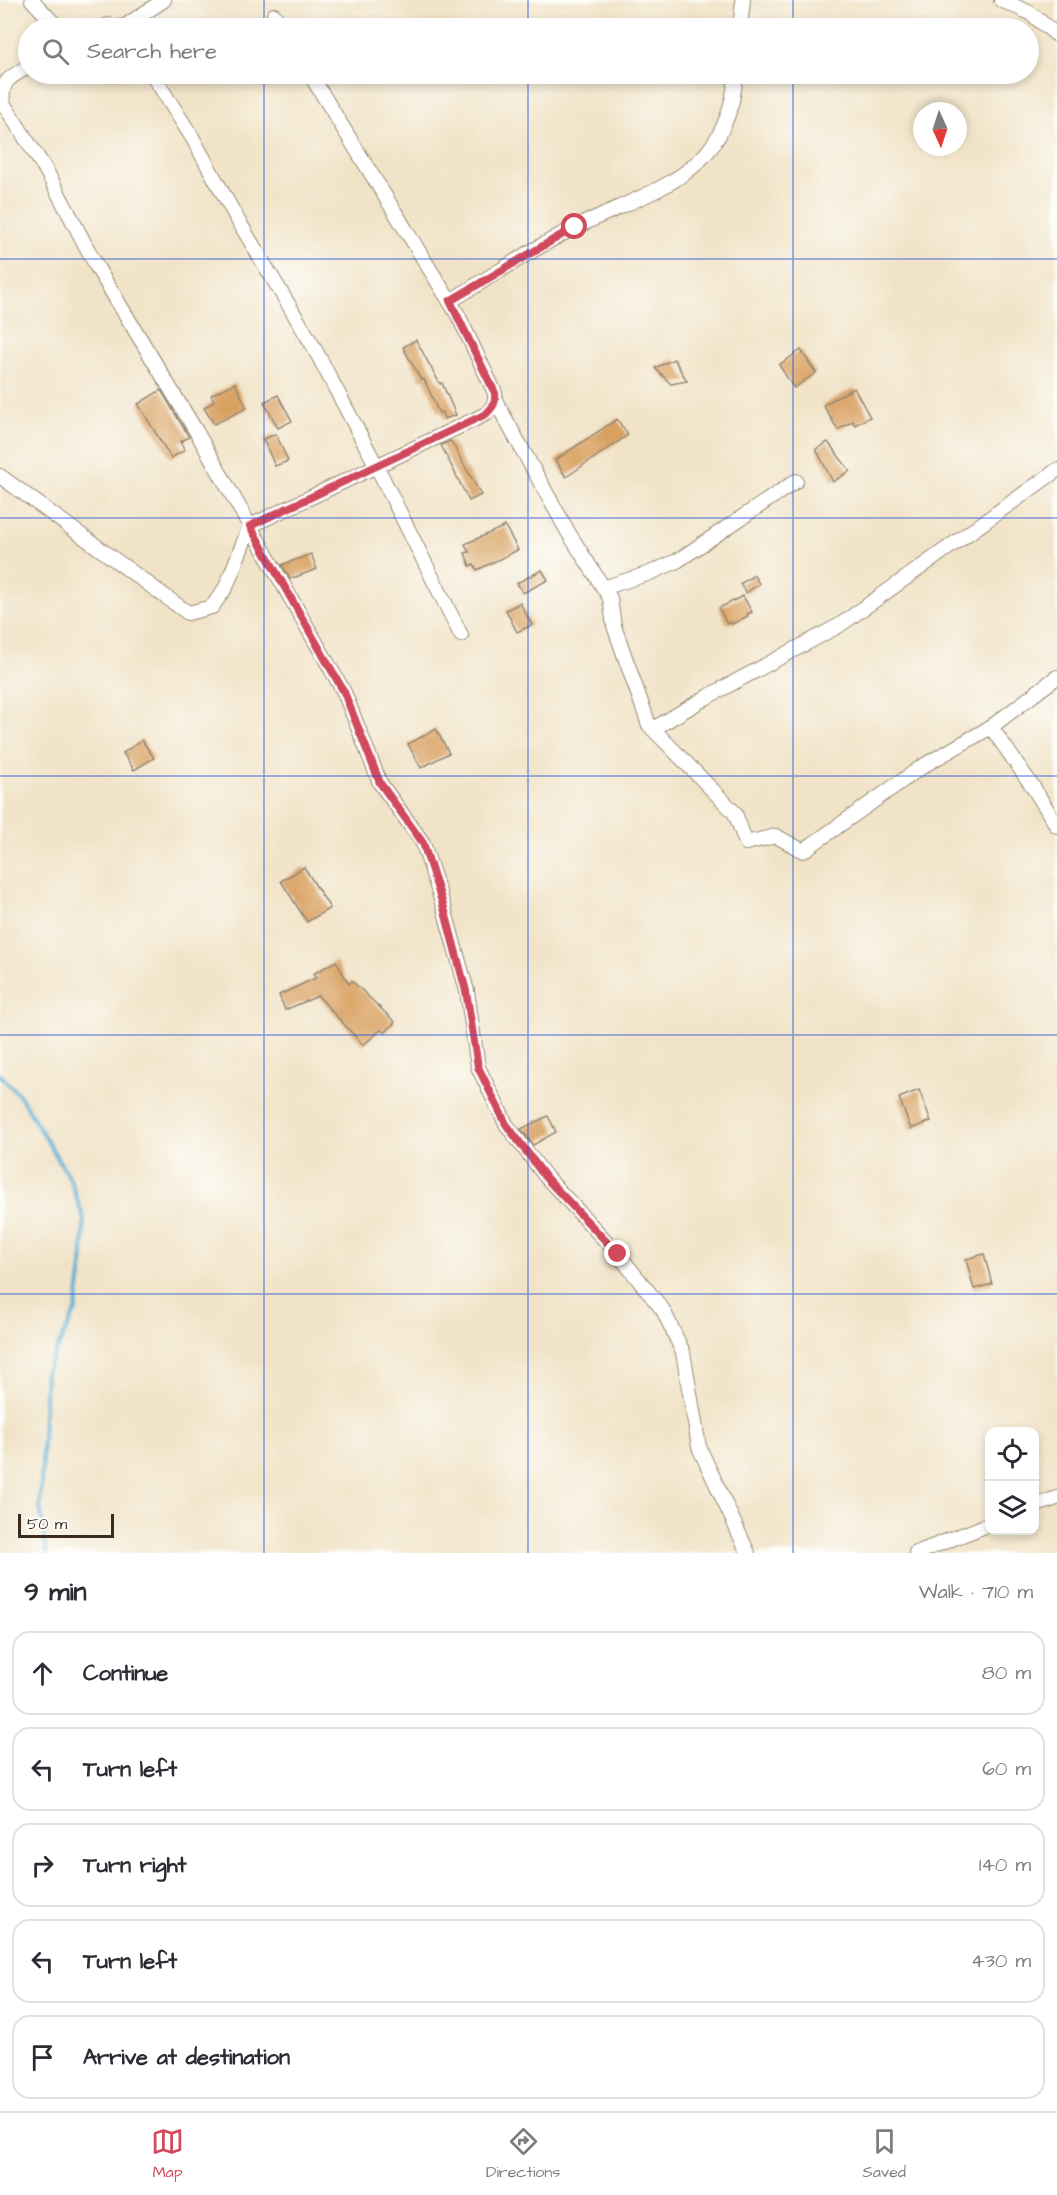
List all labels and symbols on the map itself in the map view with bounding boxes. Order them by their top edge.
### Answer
north arrow [913,102,967,156]
route start [561,213,587,239]
route end [604,1240,630,1266]
scale bar [18,1511,114,1538]

